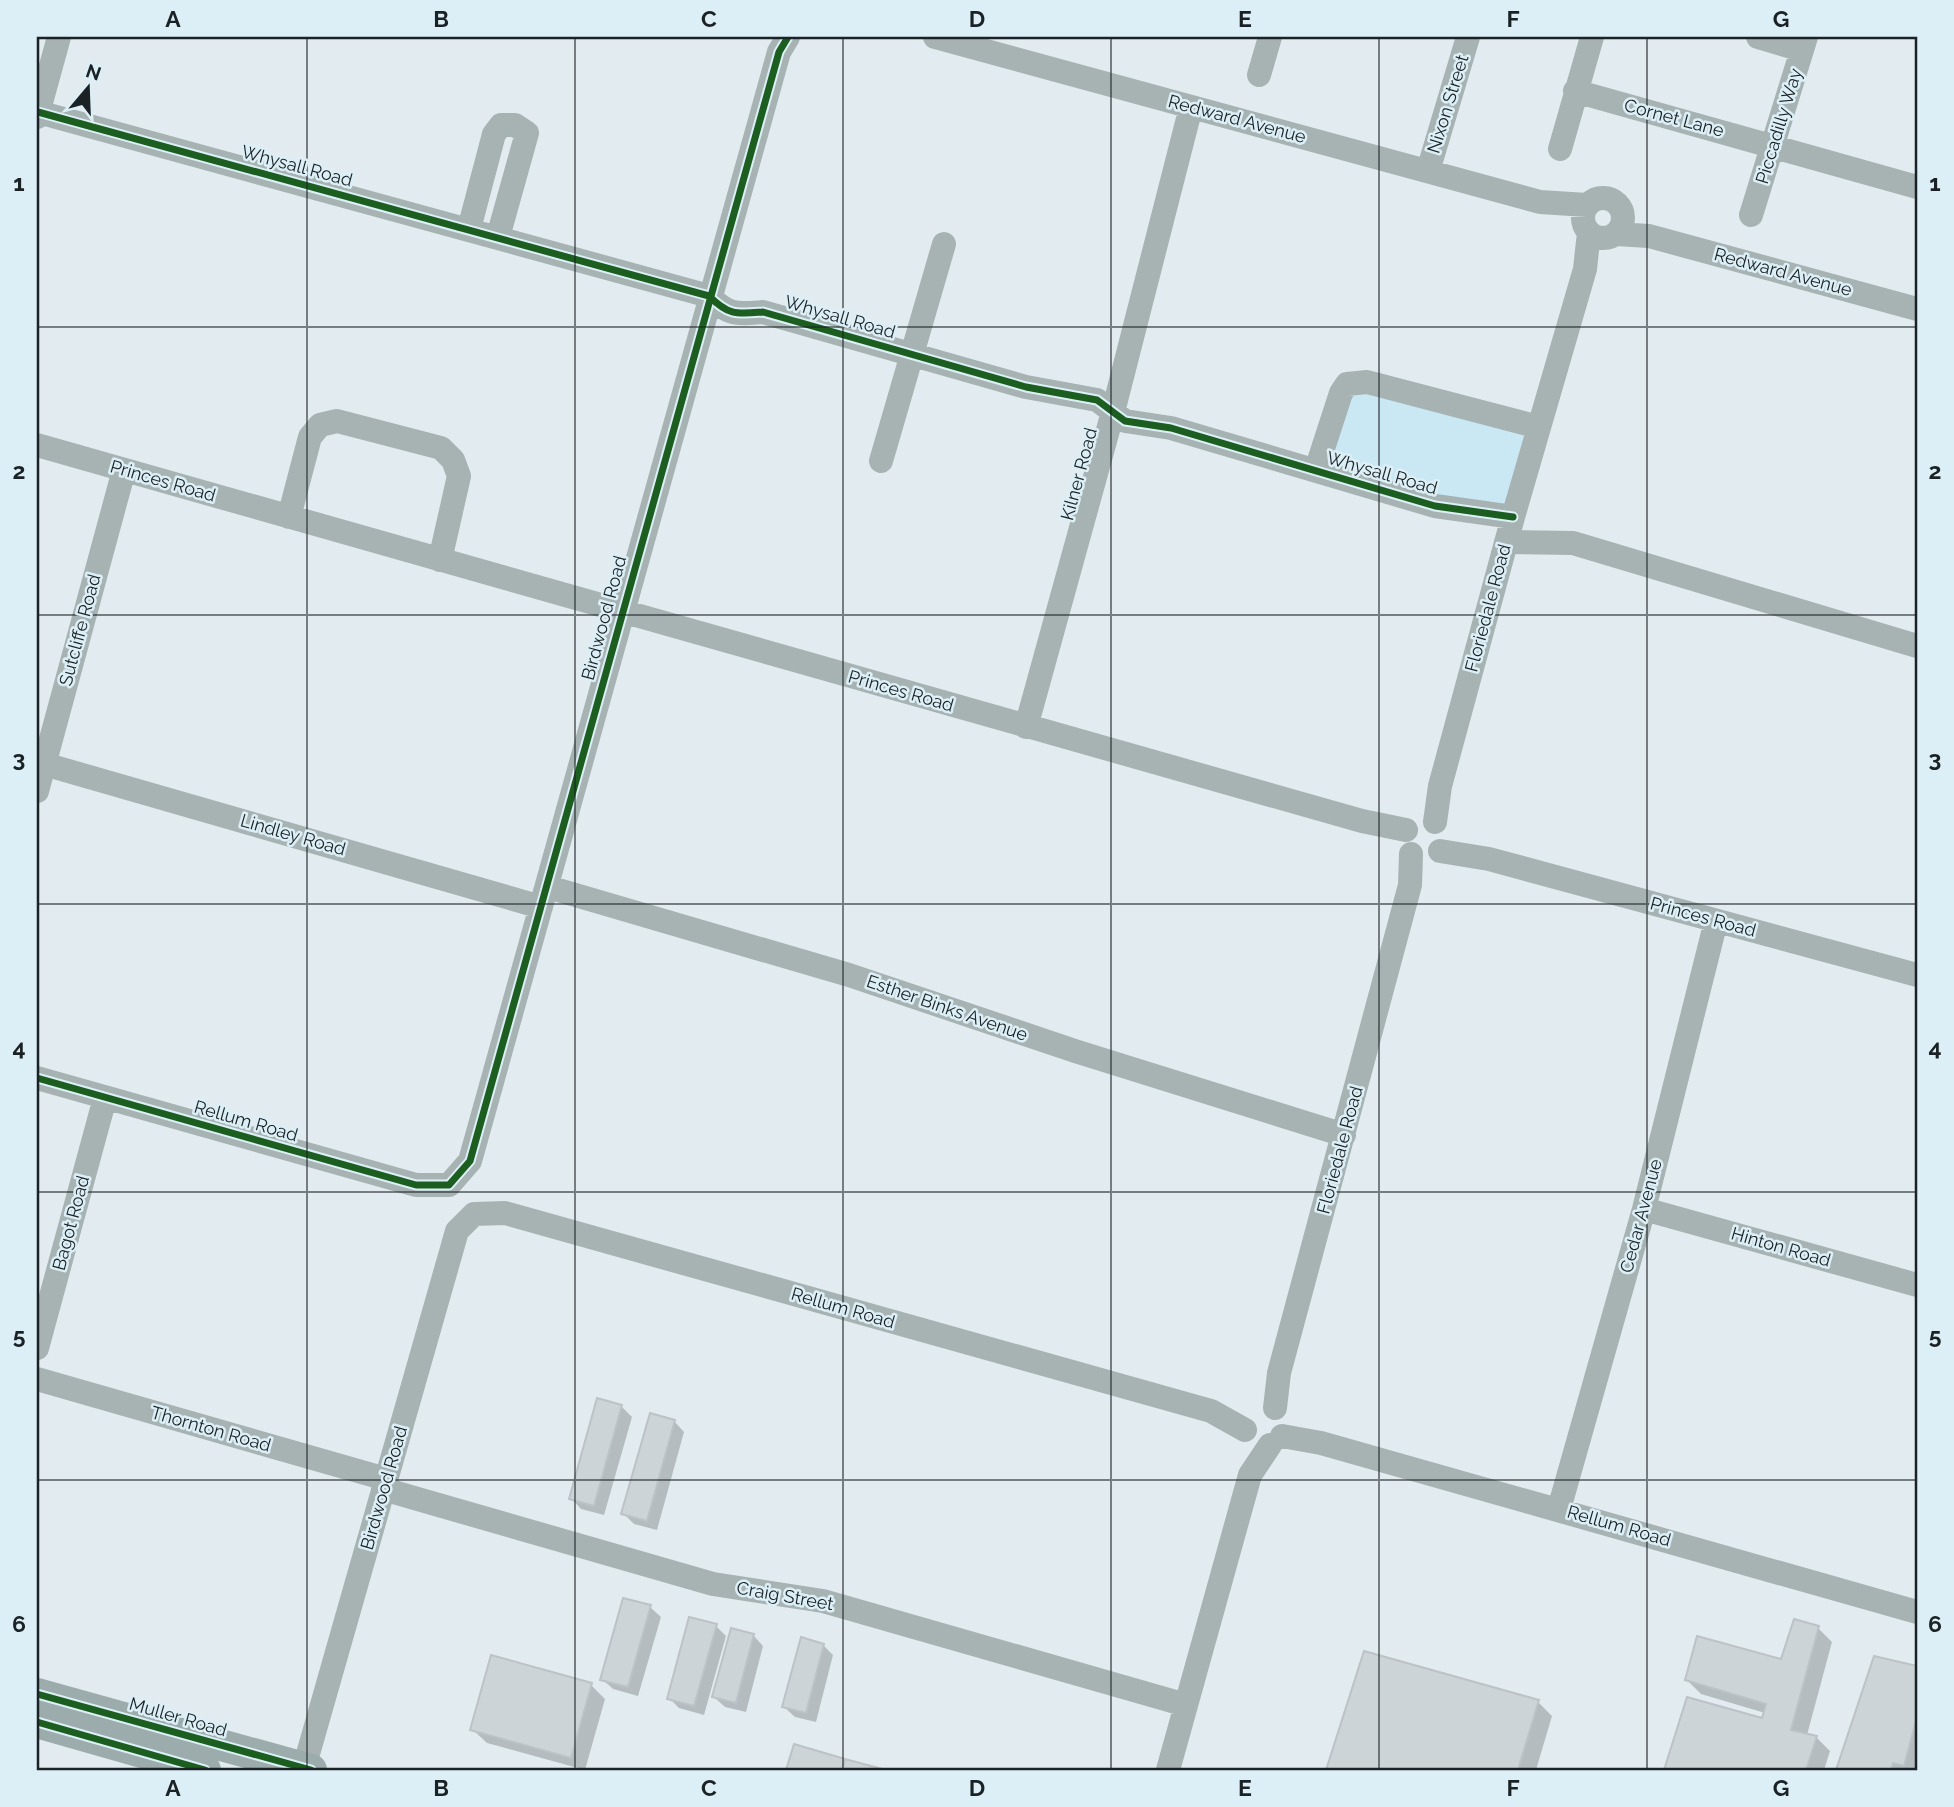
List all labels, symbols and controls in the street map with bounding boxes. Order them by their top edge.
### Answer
text: A [165,5,181,32]
text: B [433,5,449,32]
text: C [701,5,717,32]
text: D [969,5,985,32]
text: E [1238,5,1252,32]
text: F [1506,5,1520,32]
text: G [1773,5,1789,32]
north arrow [52,52,122,122]
street label: Nixon Street [1423,52,1472,156]
text: N [83,59,104,85]
street label: Piccadilly Way [1751,65,1806,186]
street label: Redward Avenue [1166,90,1309,147]
street label: Cornet Lane [1622,94,1727,141]
street label: Whysall Road [239,141,355,190]
text: 1 [13,169,25,196]
text: 1 [1929,169,1941,196]
street label: Redward Avenue [1712,243,1855,300]
street label: Whysall Road [782,291,898,342]
street label: Kilner Road [1056,425,1101,523]
street label: Whysall Road [1324,447,1440,498]
street label: Princes Road [108,455,218,506]
text: 2 [13,457,25,484]
text: 2 [1929,457,1941,484]
street label: Floriedale Road [1460,542,1515,674]
street label: Birdwood Road [577,553,630,682]
street label: Sutcliffe Road [55,572,105,688]
street label: Princes Road [846,665,956,716]
text: 3 [13,745,25,772]
text: 3 [1929,745,1941,772]
street label: Lindley Road [238,809,348,860]
street label: Princes Road [1648,892,1758,941]
street label: Esther Binks Avenue [864,970,1031,1045]
text: 4 [12,1034,26,1061]
text: 4 [1928,1034,1942,1061]
street label: Floriedale Road [1312,1084,1367,1216]
street label: Rellum Road [192,1096,300,1145]
street label: Cedar Avenue [1615,1156,1666,1275]
street label: Bagot Road [48,1173,93,1273]
street label: Hinton Road [1729,1222,1833,1271]
street label: Rellum Road [789,1283,897,1332]
text: 5 [13,1322,26,1349]
text: 5 [1929,1322,1942,1349]
street label: Thornton Road [149,1401,274,1456]
street label: Birdwood Road [356,1424,411,1552]
street label: Rellum Road [1565,1501,1673,1550]
street label: Craig Street [735,1577,835,1614]
text: 6 [12,1610,26,1637]
text: 6 [1928,1610,1942,1637]
street label: Muller Road [127,1693,229,1740]
text: A [165,1774,181,1801]
text: B [433,1774,449,1801]
text: C [701,1774,717,1801]
text: D [969,1774,985,1801]
text: E [1238,1774,1252,1801]
text: F [1506,1774,1520,1801]
text: G [1773,1774,1789,1801]

